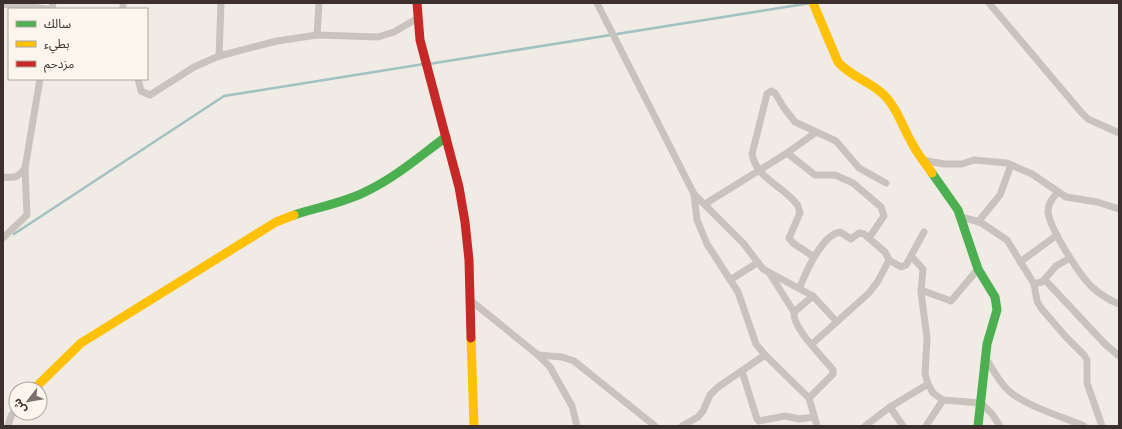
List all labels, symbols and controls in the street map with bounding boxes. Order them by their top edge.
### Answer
legend [8,8,148,80]
text: سالك [44,16,71,30]
text: بطيء [44,36,70,54]
text: مزدحم [44,56,74,73]
north arrow [8,381,48,421]
text: ش [10,396,29,416]

